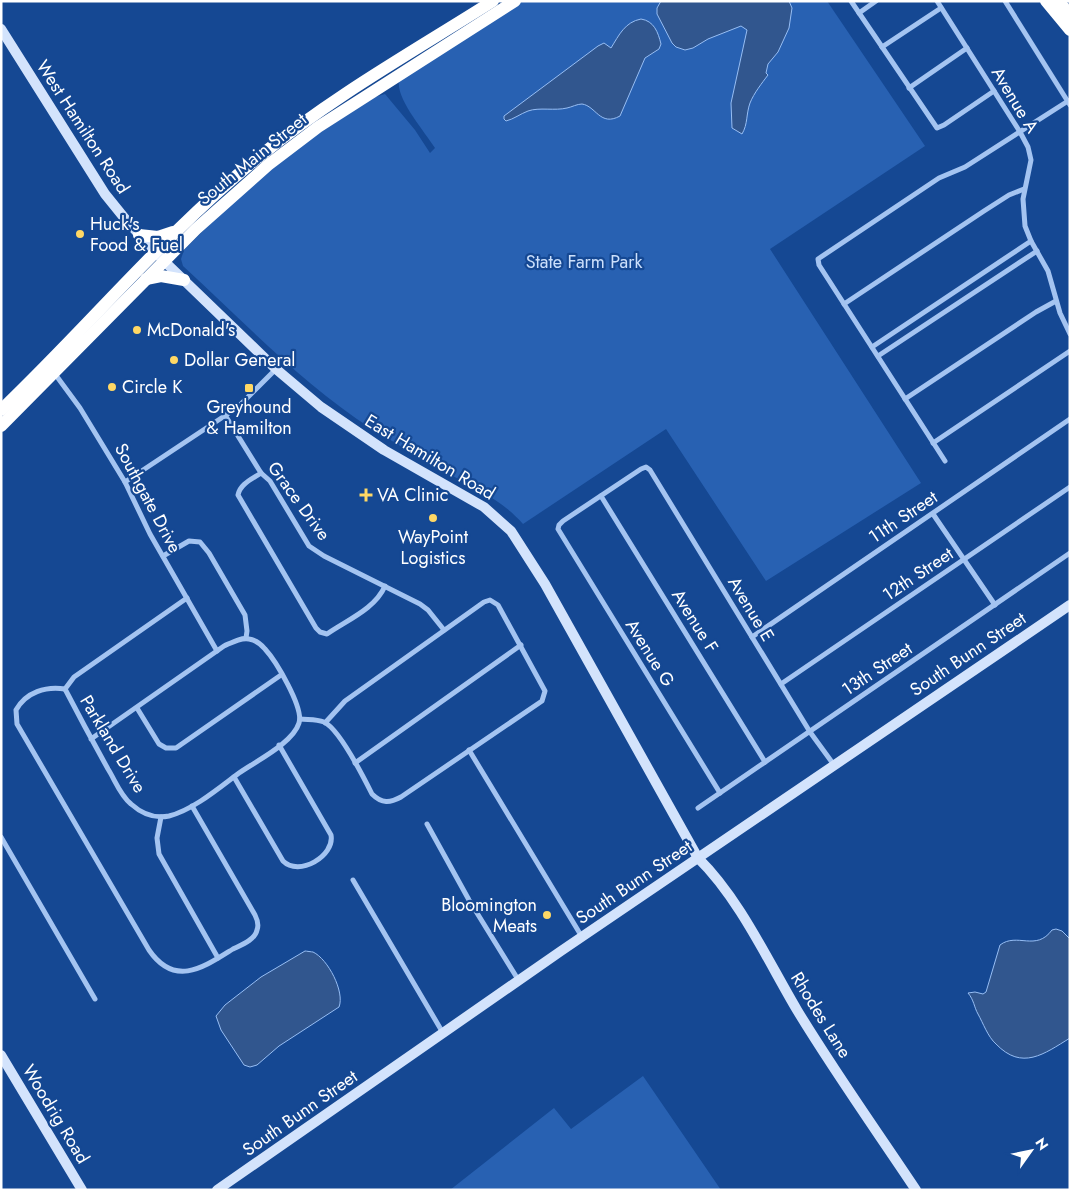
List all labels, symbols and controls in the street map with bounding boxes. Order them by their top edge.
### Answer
street label: West Hamilton Road [30,55,136,199]
street label: Avenue A [985,62,1045,138]
street label: South Main Street [192,106,313,211]
place label: Huck's Food & Fuel [90,211,183,258]
marker: Huck's Food & Fuel [74,228,86,240]
park label: State Farm Park [526,249,642,275]
place label: McDonald's [147,317,235,343]
marker: McDonald's [131,324,143,336]
place label: Dollar General [184,347,296,373]
marker: Dollar General [168,354,180,366]
place label: Circle K [122,374,183,400]
marker: Circle K [106,381,118,393]
marker: Greyhound & Hamilton [243,382,255,394]
place label: Greyhound & Hamilton [206,394,292,441]
street label: East Hamilton Road [360,408,500,506]
street label: Southgate Drive [108,439,188,557]
street label: Grace Drive [261,456,337,546]
place label: VA Clinic [377,482,448,508]
street label: 11th Street [863,484,943,550]
marker: VA Clinic [359,488,373,502]
marker: WayPoint Logistics [427,512,439,524]
place label: WayPoint Logistics [398,524,469,571]
street label: 12th Street [877,540,959,607]
street label: Avenue E [721,572,781,646]
street label: Avenue F [665,584,725,658]
street label: South Bunn Street [905,605,1032,703]
street label: Avenue G [619,614,681,692]
street label: 13th Street [837,635,918,702]
street label: Parkland Drive [74,690,152,798]
street label: South Bunn Street [571,833,698,931]
place label: Bloomington Meats [441,892,537,939]
marker: Bloomington Meats [541,909,553,921]
street label: Rhodes Lane [784,967,858,1063]
street label: Woodrig Road [16,1059,96,1169]
street label: South Bunn Street [237,1063,363,1162]
north arrow [1006,1126,1056,1176]
text: N [1030,1134,1053,1154]

